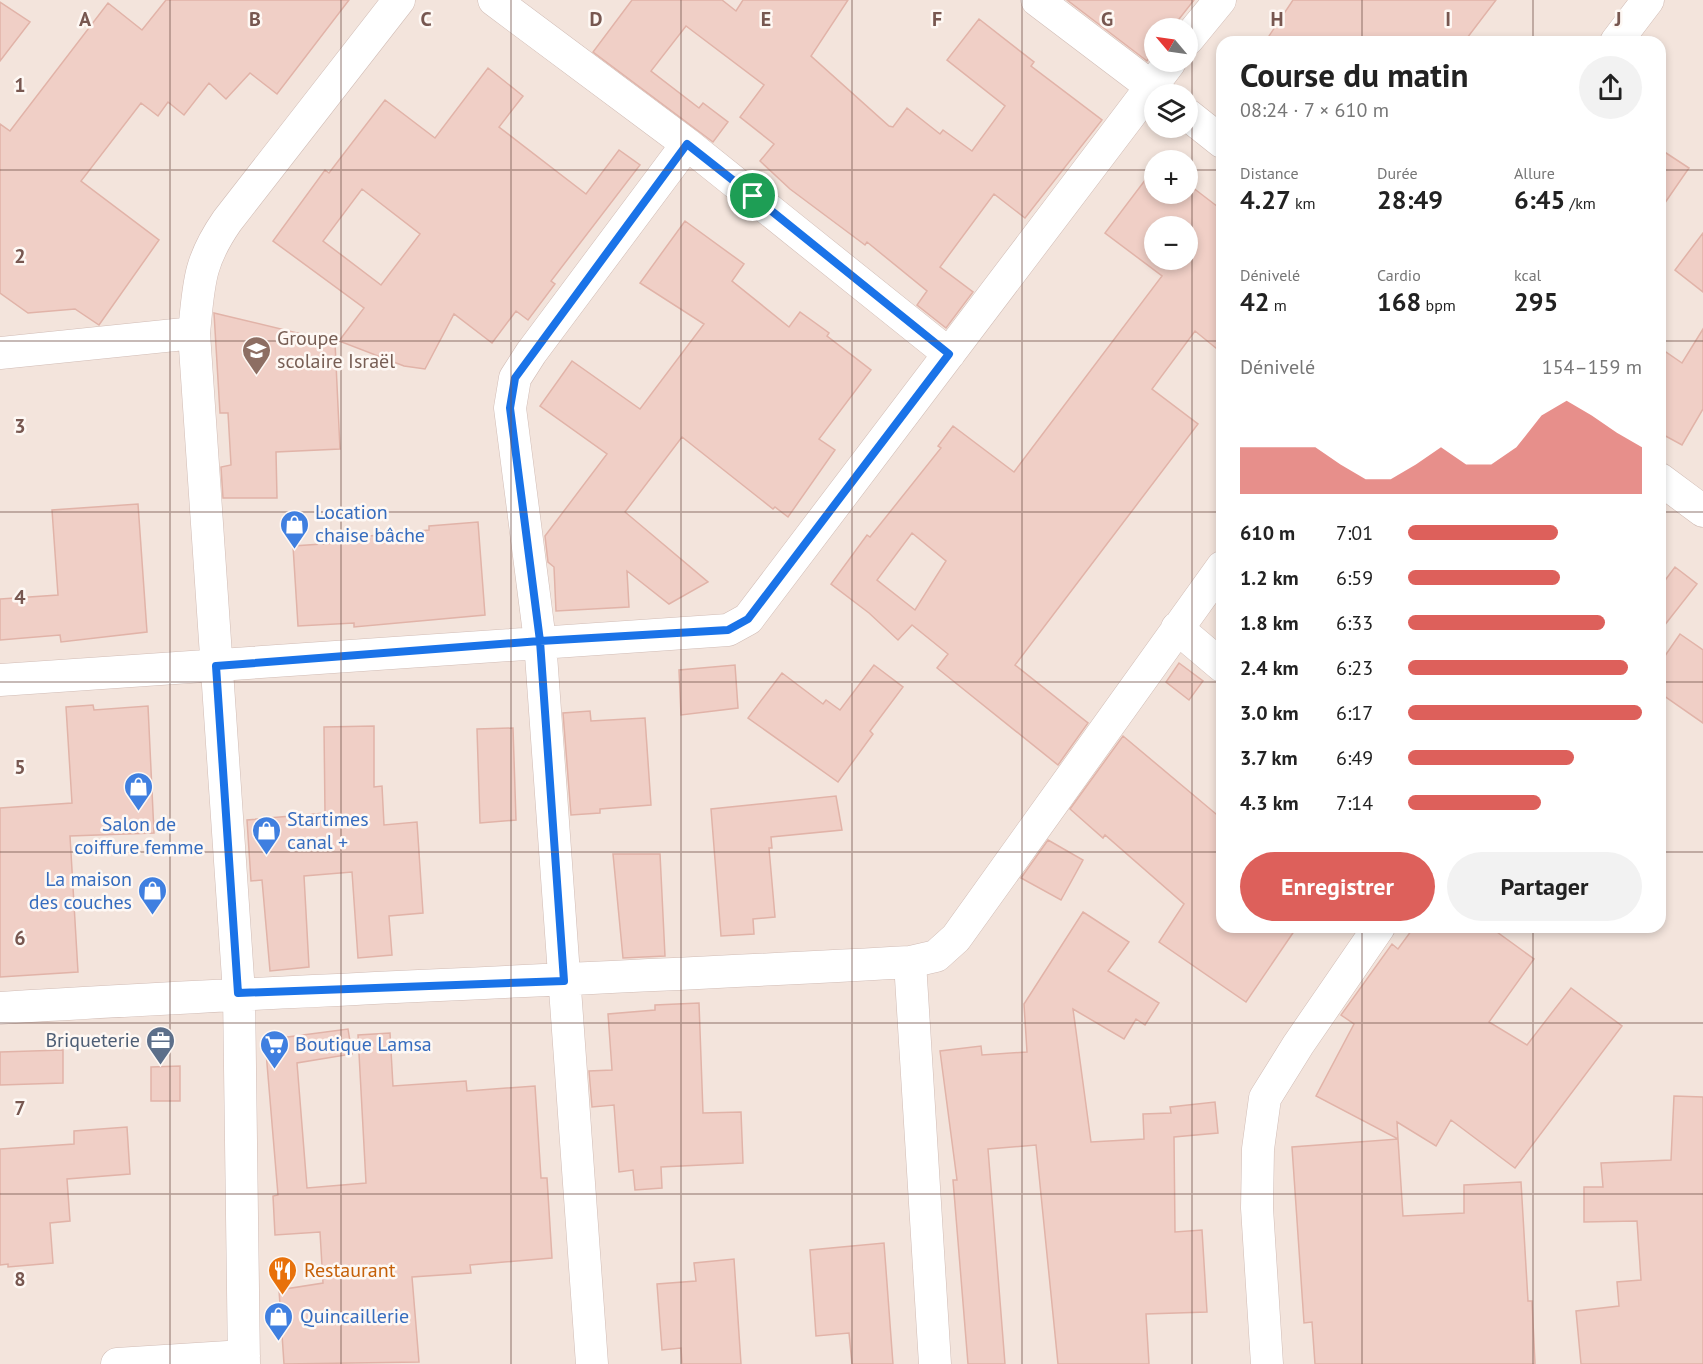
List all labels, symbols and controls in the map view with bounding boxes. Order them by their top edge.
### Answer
text: A [79,6,92,32]
text: B [249,6,261,32]
text: C [420,6,432,32]
text: D [590,6,603,32]
text: E [761,6,771,32]
text: F [932,6,942,32]
text: G [1101,6,1113,32]
text: H [1270,6,1284,32]
text: I [1445,6,1451,32]
text: J [1614,6,1621,32]
north arrow [1144,18,1198,72]
map controls [1144,18,1198,270]
text: Course du matin [1240,53,1469,96]
button: share [1579,56,1642,119]
text: 1 [14,72,26,98]
button: layers [1144,84,1198,138]
text: 08:24 · 7 × 610 m [1240,97,1389,123]
button: + [1144,150,1198,204]
text: Distance [1240,163,1299,183]
text: Durée [1377,163,1418,183]
text: Allure [1514,163,1555,183]
pin [727,170,778,221]
icon: arrive [736,179,769,212]
text: 4.27 [1240,183,1291,216]
text: 28:49 [1377,183,1443,216]
text: 6:45 [1514,183,1565,216]
text: km [1291,193,1316,213]
text: /km [1565,193,1596,213]
button: − [1144,216,1198,270]
text: 2 [14,243,26,269]
text: Dénivelé [1240,265,1300,285]
text: Cardio [1377,265,1421,285]
text: kcal [1514,265,1541,285]
text: 42 [1240,285,1269,318]
text: 168 [1377,285,1421,318]
text: 295 [1514,285,1558,318]
text: m [1269,295,1287,315]
text: bpm [1421,295,1456,315]
place label: Groupe scolaire Israël [277,325,395,374]
school or university icon: Groupe scolaire Israël [240,334,272,376]
text: Dénivelé [1240,354,1315,380]
text: 154–159 m [1542,354,1642,380]
text: 3 [14,413,26,439]
place label: Location chaise bâche [315,499,425,548]
shop icon: Location chaise bâche [278,508,310,550]
text: 610 m [1240,520,1295,546]
text: 7:01 [1336,520,1373,546]
text: 1.2 km [1240,565,1299,591]
text: 6:59 [1336,565,1373,591]
text: 4 [14,584,26,610]
text: 1.8 km [1240,610,1299,636]
text: 6:33 [1336,610,1373,636]
text: 2.4 km [1240,655,1299,681]
text: 6:23 [1336,655,1373,681]
text: 3.0 km [1240,700,1299,726]
text: 6:17 [1336,700,1373,726]
text: 3.7 km [1240,745,1298,771]
text: 6:49 [1336,745,1373,771]
text: 5 [14,754,26,780]
shop icon: Salon de coiffure femme [123,770,155,812]
text: 4.3 km [1240,790,1299,816]
text: 7:14 [1336,790,1373,816]
place label: Startimes canal + [287,806,369,855]
place label: Salon de coiffure femme [74,811,204,860]
shop icon: Startimes canal + [250,814,282,856]
button: Enregistrer [1240,852,1435,921]
button: Partager [1447,852,1642,921]
place label: La maison des couches [29,866,132,915]
shop icon: La maison des couches [137,874,169,916]
text: 6 [14,925,26,951]
office icon: Briqueterie [145,1024,177,1066]
place label: Briqueterie [45,1027,140,1053]
supermarket icon: Boutique Lamsa [258,1028,290,1070]
place label: Boutique Lamsa [295,1031,432,1057]
text: 7 [14,1095,26,1121]
restaurant icon: Restaurant [267,1254,299,1296]
place label: Restaurant [304,1257,396,1283]
text: 8 [14,1266,26,1292]
shop icon: Quincaillerie [263,1300,295,1342]
place label: Quincaillerie [300,1303,409,1329]

